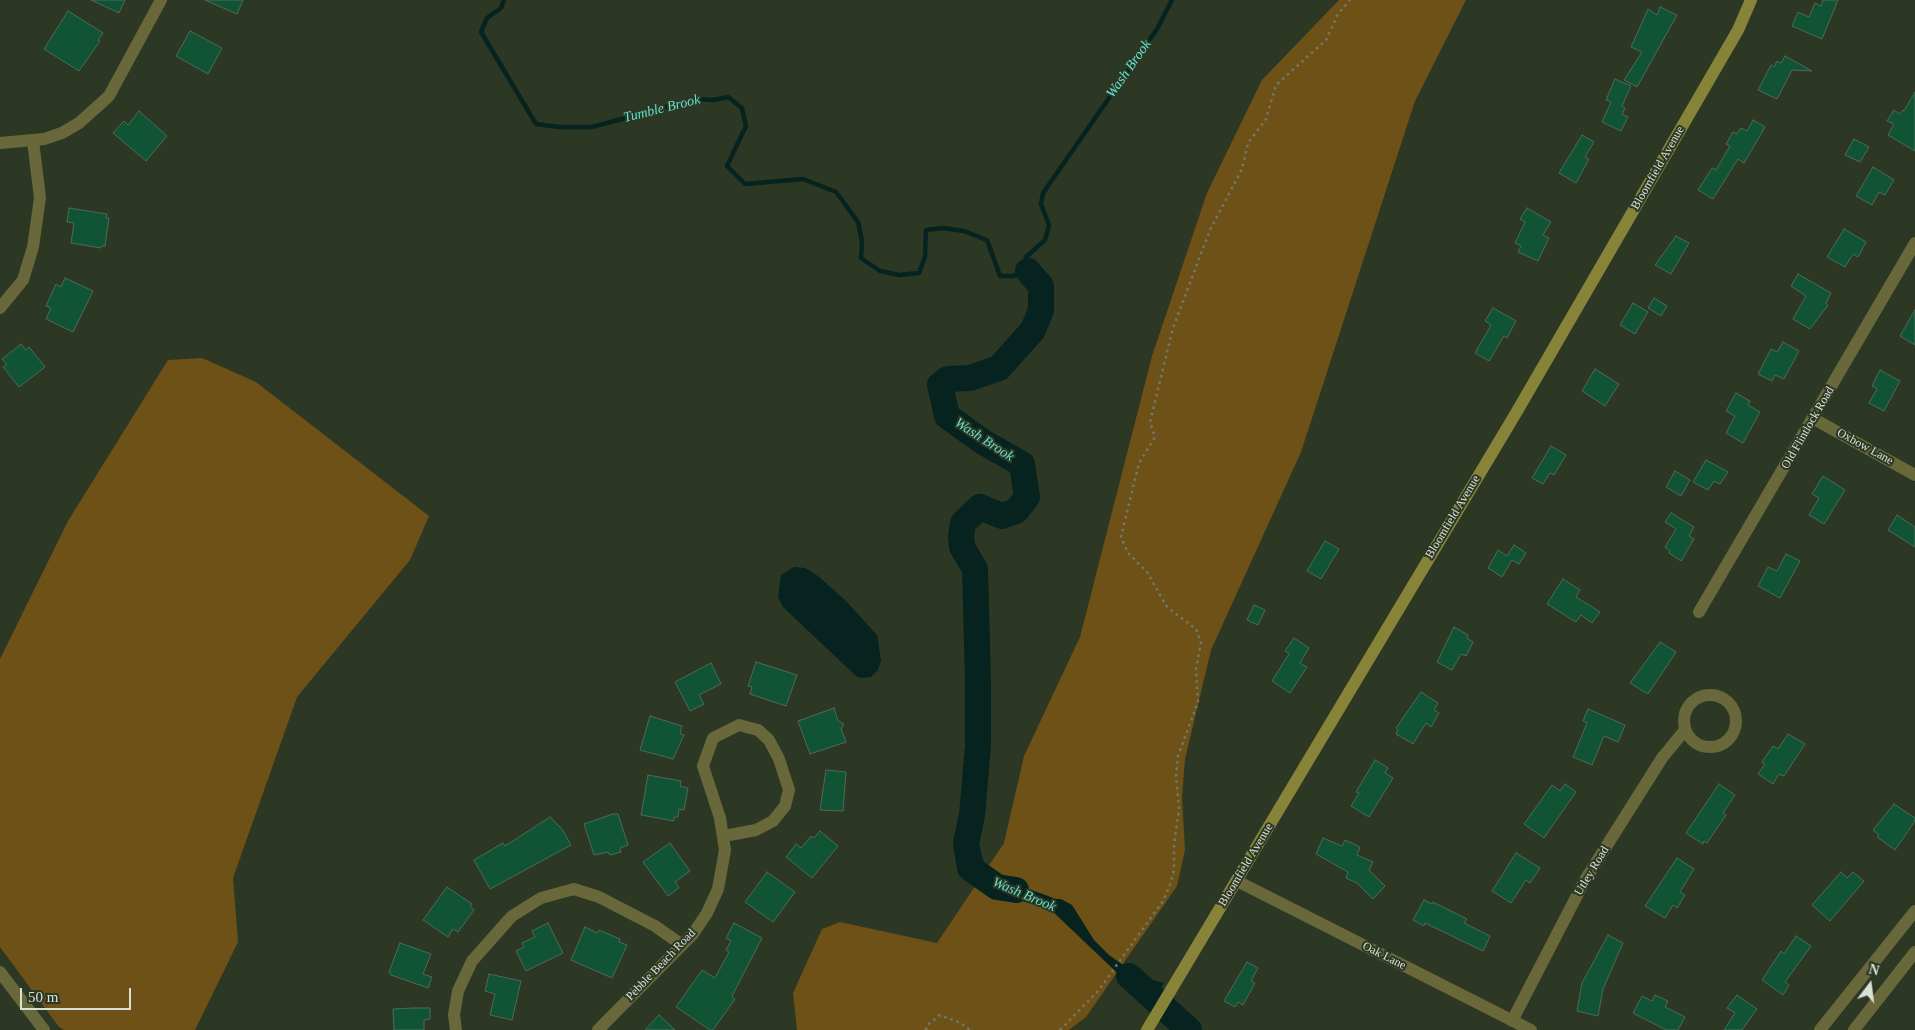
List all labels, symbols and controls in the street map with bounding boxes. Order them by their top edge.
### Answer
water label: Wash Brook [1103,37,1155,101]
water label: Tumble Brook [622,91,702,127]
street label: Bloomfield Avenue [1628,124,1688,212]
street label: Old Flintlock Road [1779,384,1837,472]
water label: Wash Brook [951,415,1017,465]
street label: Oxbow Lane [1834,426,1896,468]
street label: Bloomfield Avenue [1423,473,1483,561]
street label: Bloomfield Avenue [1216,821,1276,909]
street label: Utley Road [1572,844,1612,898]
water label: Wash Brook [990,874,1058,916]
street label: Pebble Beach Road [623,926,699,1004]
street label: Oak Lane [1360,939,1408,973]
north arrow [1845,960,1895,1010]
text: N [1867,961,1881,979]
scale bar [22,978,134,1010]
text: 50 m [28,989,58,1005]

